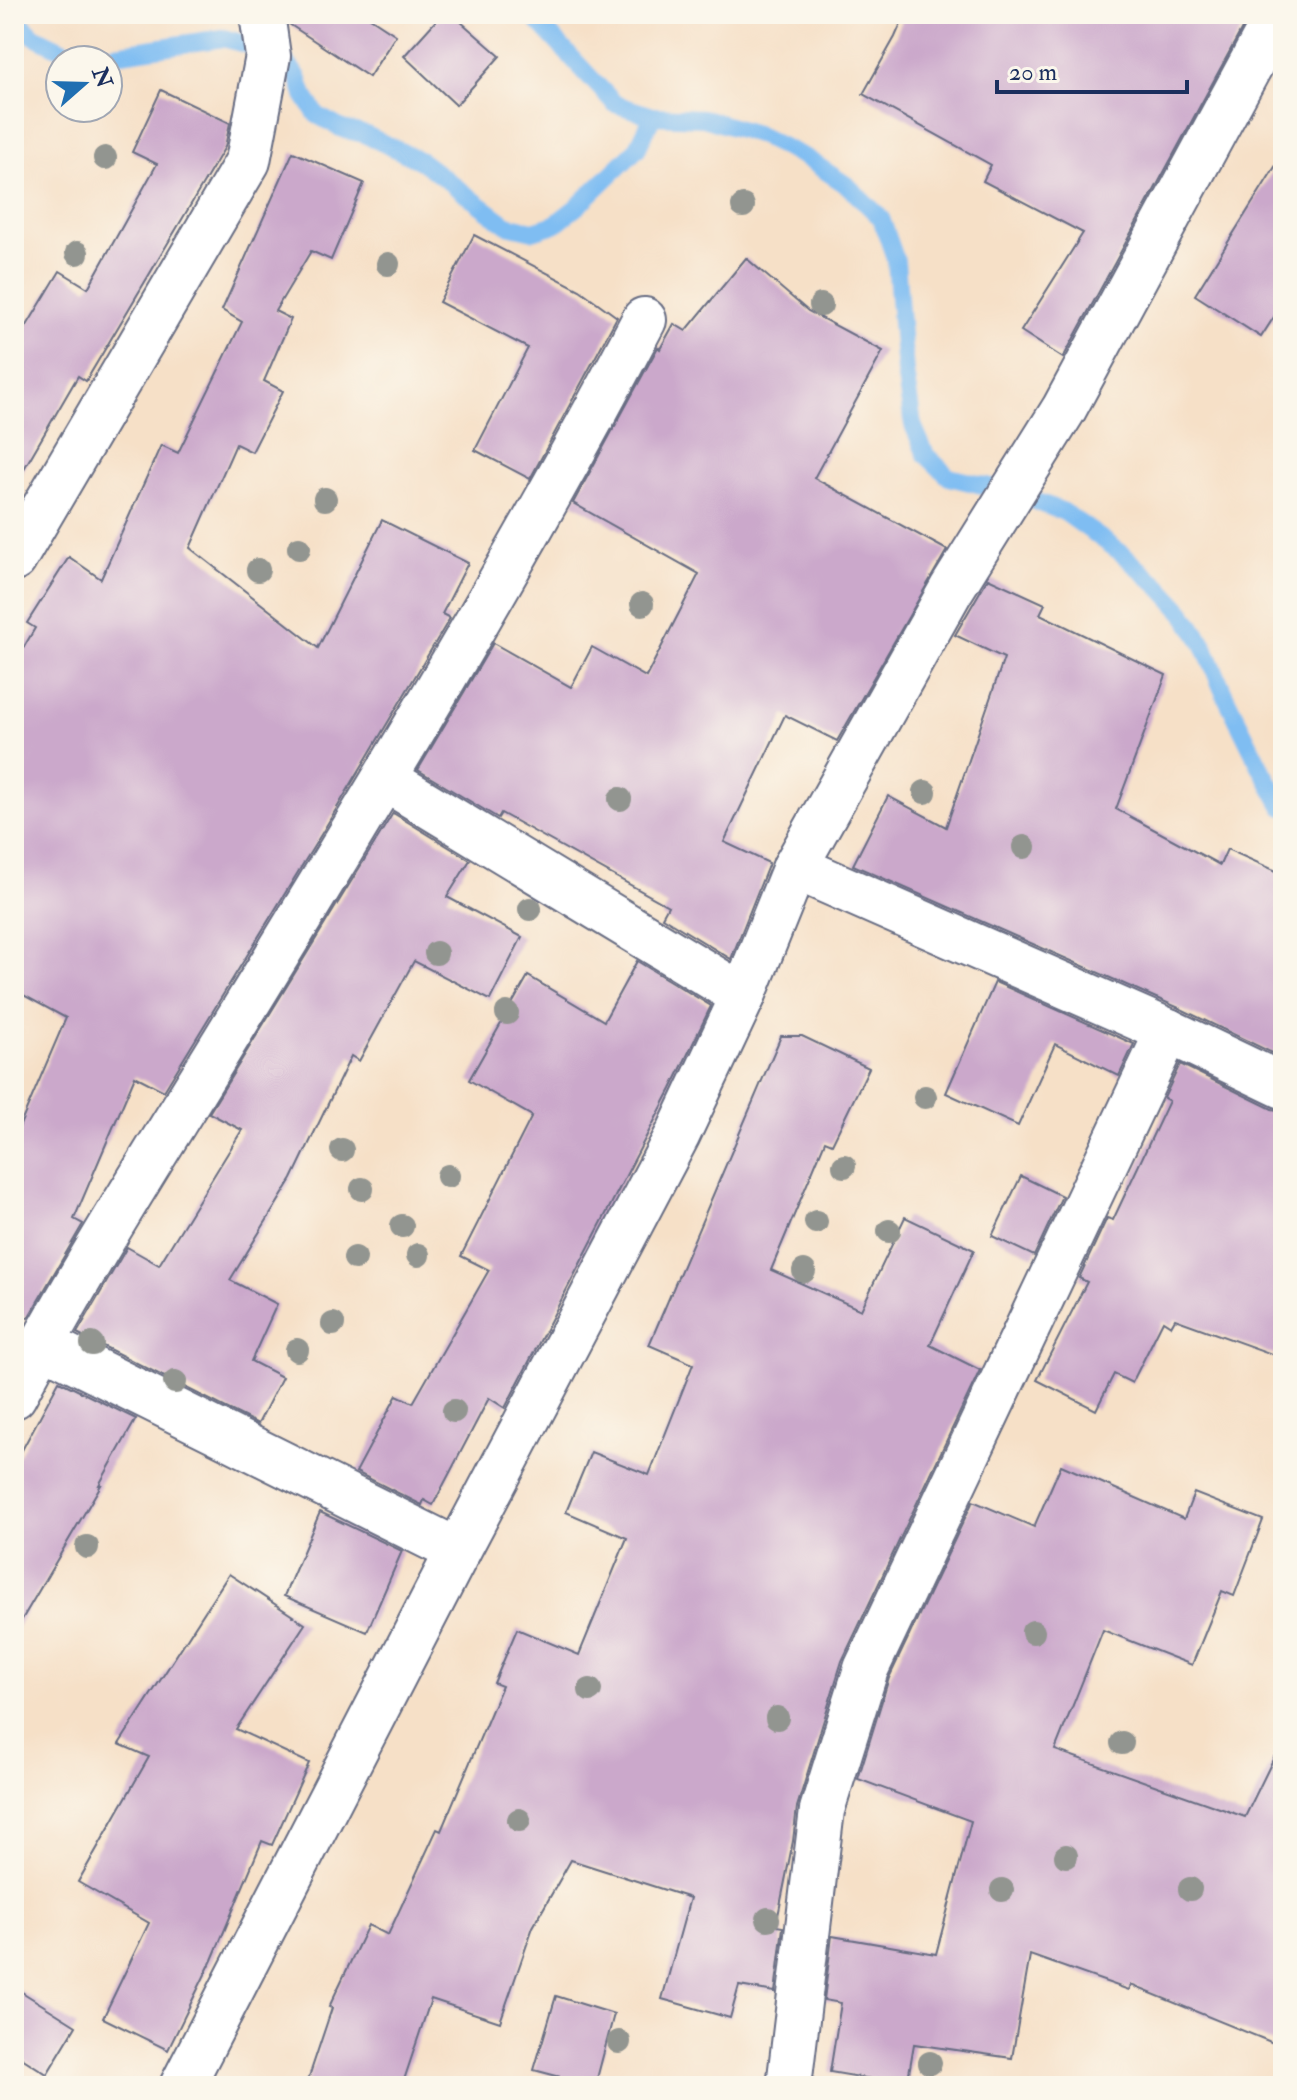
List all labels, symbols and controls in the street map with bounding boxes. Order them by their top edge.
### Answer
north arrow [44,44,124,124]
scale bar [997,44,1187,94]
text: 20 m [1009,57,1058,88]
text: N [85,63,118,92]

